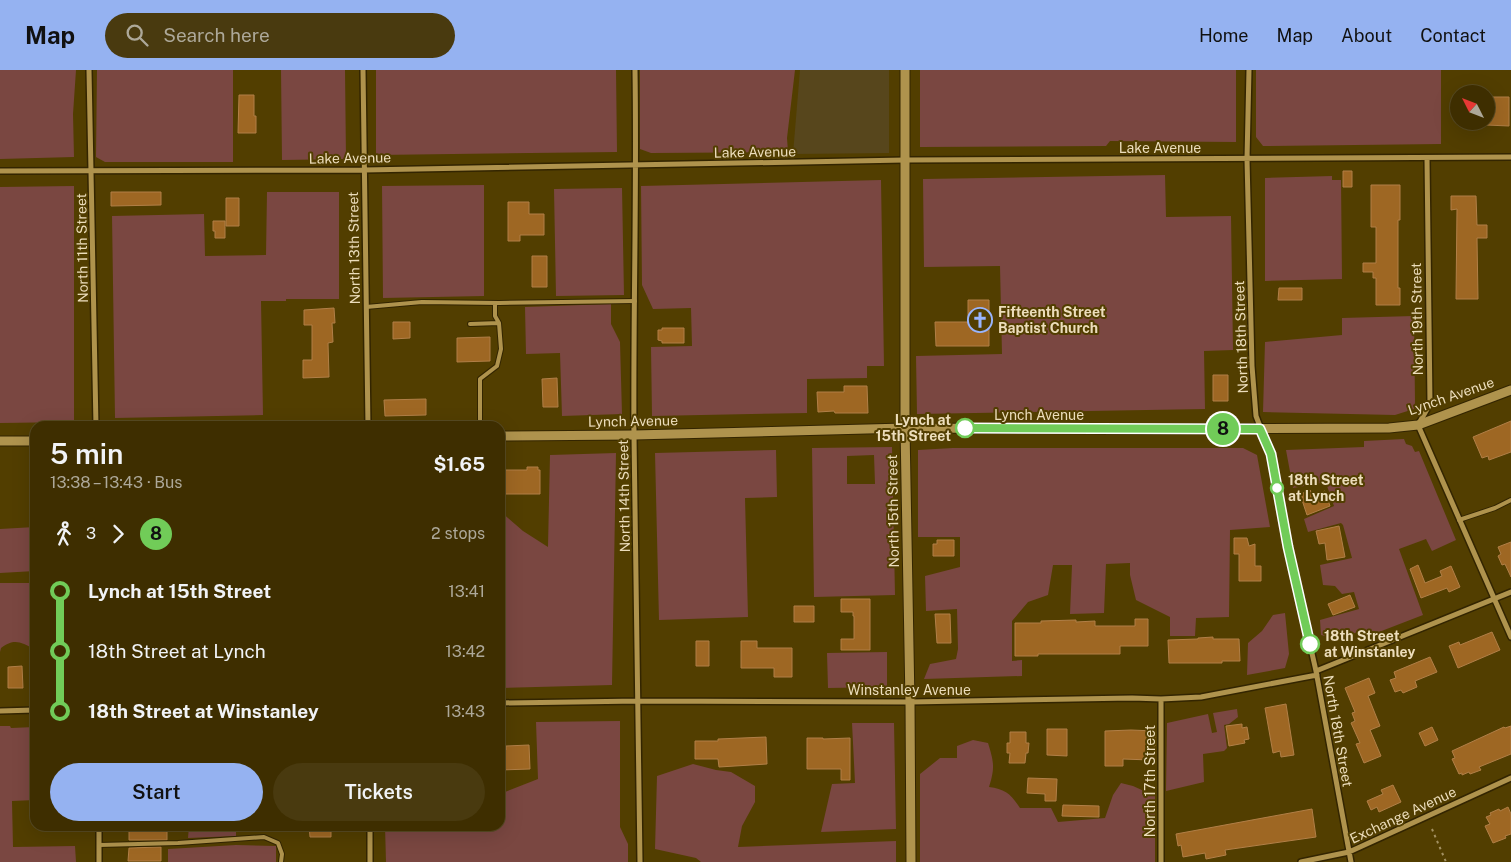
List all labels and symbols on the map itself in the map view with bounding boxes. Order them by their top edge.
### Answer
north arrow [1450,85,1495,130]
street label: Lake Avenue [1119,140,1201,156]
street label: Lake Avenue [714,143,796,161]
street label: Lake Avenue [309,149,391,167]
street label: North 13th Street [345,191,363,305]
street label: North 11th Street [73,193,91,303]
street label: North 19th Street [1408,262,1426,376]
street label: North 18th Street [1231,280,1251,394]
place label: Fifteenth Street Baptist Church [998,304,1106,336]
church icon: Fifteenth Street Baptist Church [967,307,993,333]
street label: Lynch Avenue [1406,374,1496,418]
street label: Lynch Avenue [994,407,1084,423]
street label: Lynch Avenue [588,412,678,430]
place label: Lynch at 15th Street [875,412,951,444]
line badge: 8 [1207,413,1239,445]
marker: Lynch at 15th Street [955,418,975,438]
street label: North 14th Street [615,439,633,553]
street label: North 15th Street [884,454,902,568]
place label: 18th Street at Lynch [1288,472,1364,504]
marker: 18th Street at Lynch [1270,481,1284,495]
place label: 18th Street at Winstanley [1324,628,1415,660]
marker: 18th Street at Winstanley [1300,634,1320,654]
street label: North 18th Street [1320,674,1356,788]
street label: Winstanley Avenue [847,682,971,698]
street label: North 17th Street [1142,725,1158,837]
street label: Exchange Avenue [1347,783,1459,847]

